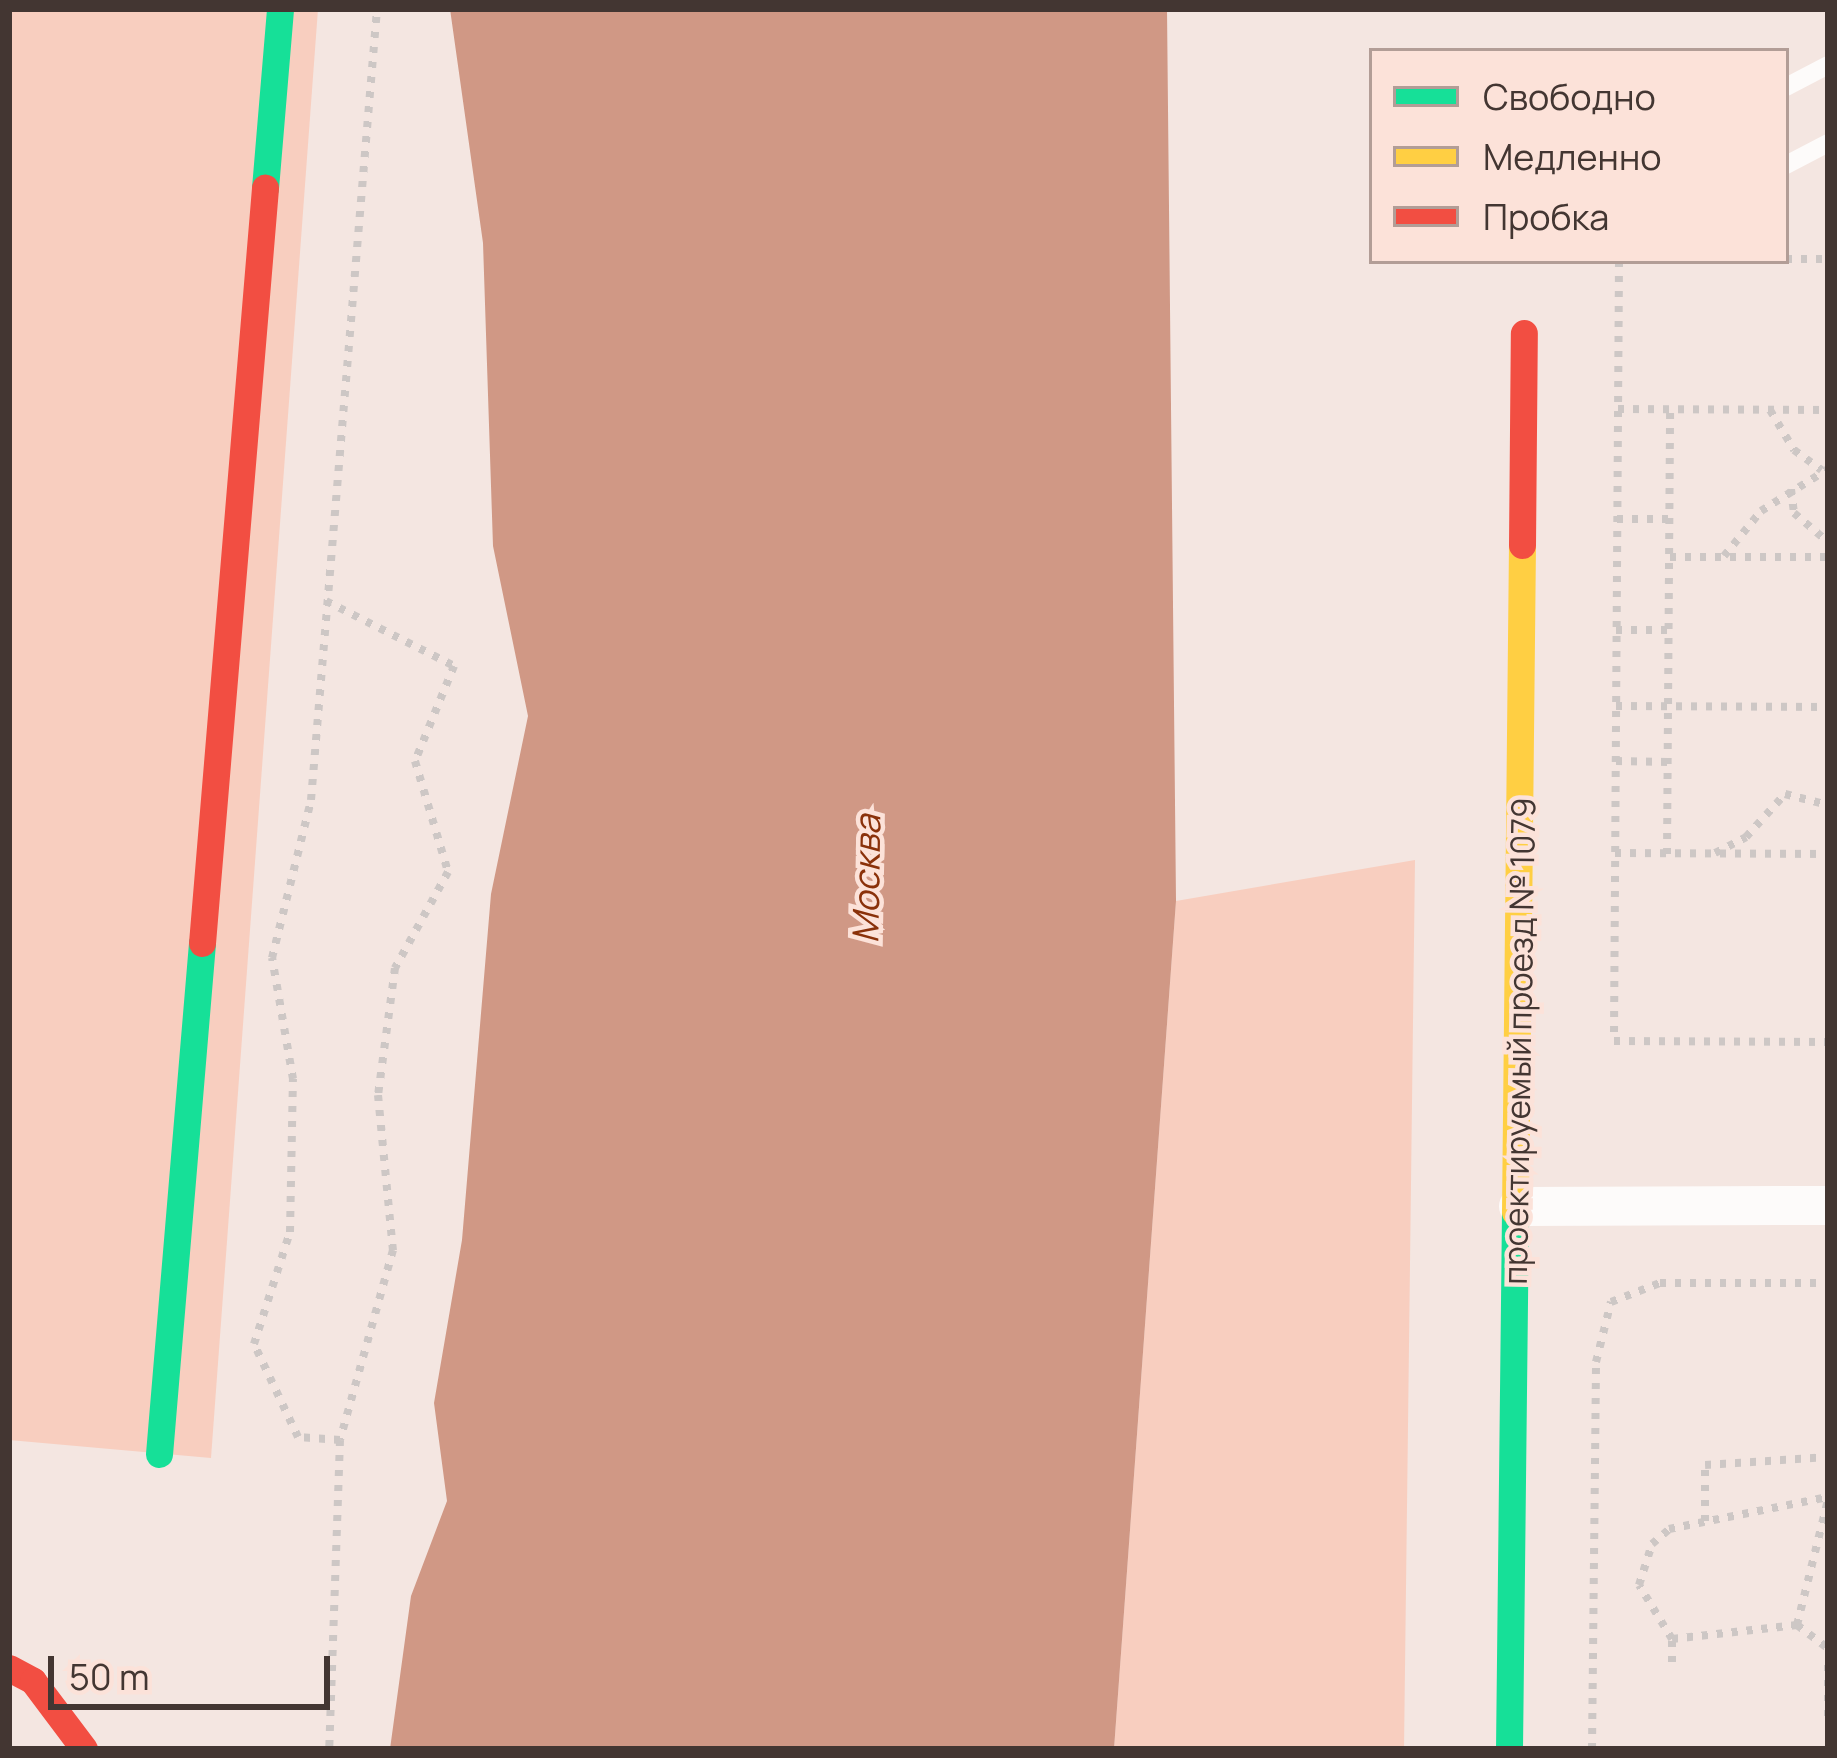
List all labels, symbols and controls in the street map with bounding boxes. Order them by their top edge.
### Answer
legend [1369,48,1789,264]
text: Свободно [1483,72,1656,121]
text: Медленно [1483,132,1661,181]
text: Пробка [1483,192,1609,241]
street label: проектируемый проезд № 1079 [1495,797,1543,1285]
water label: Москва [843,814,889,944]
scale bar [54,1632,336,1706]
text: 50 m [69,1652,149,1701]

